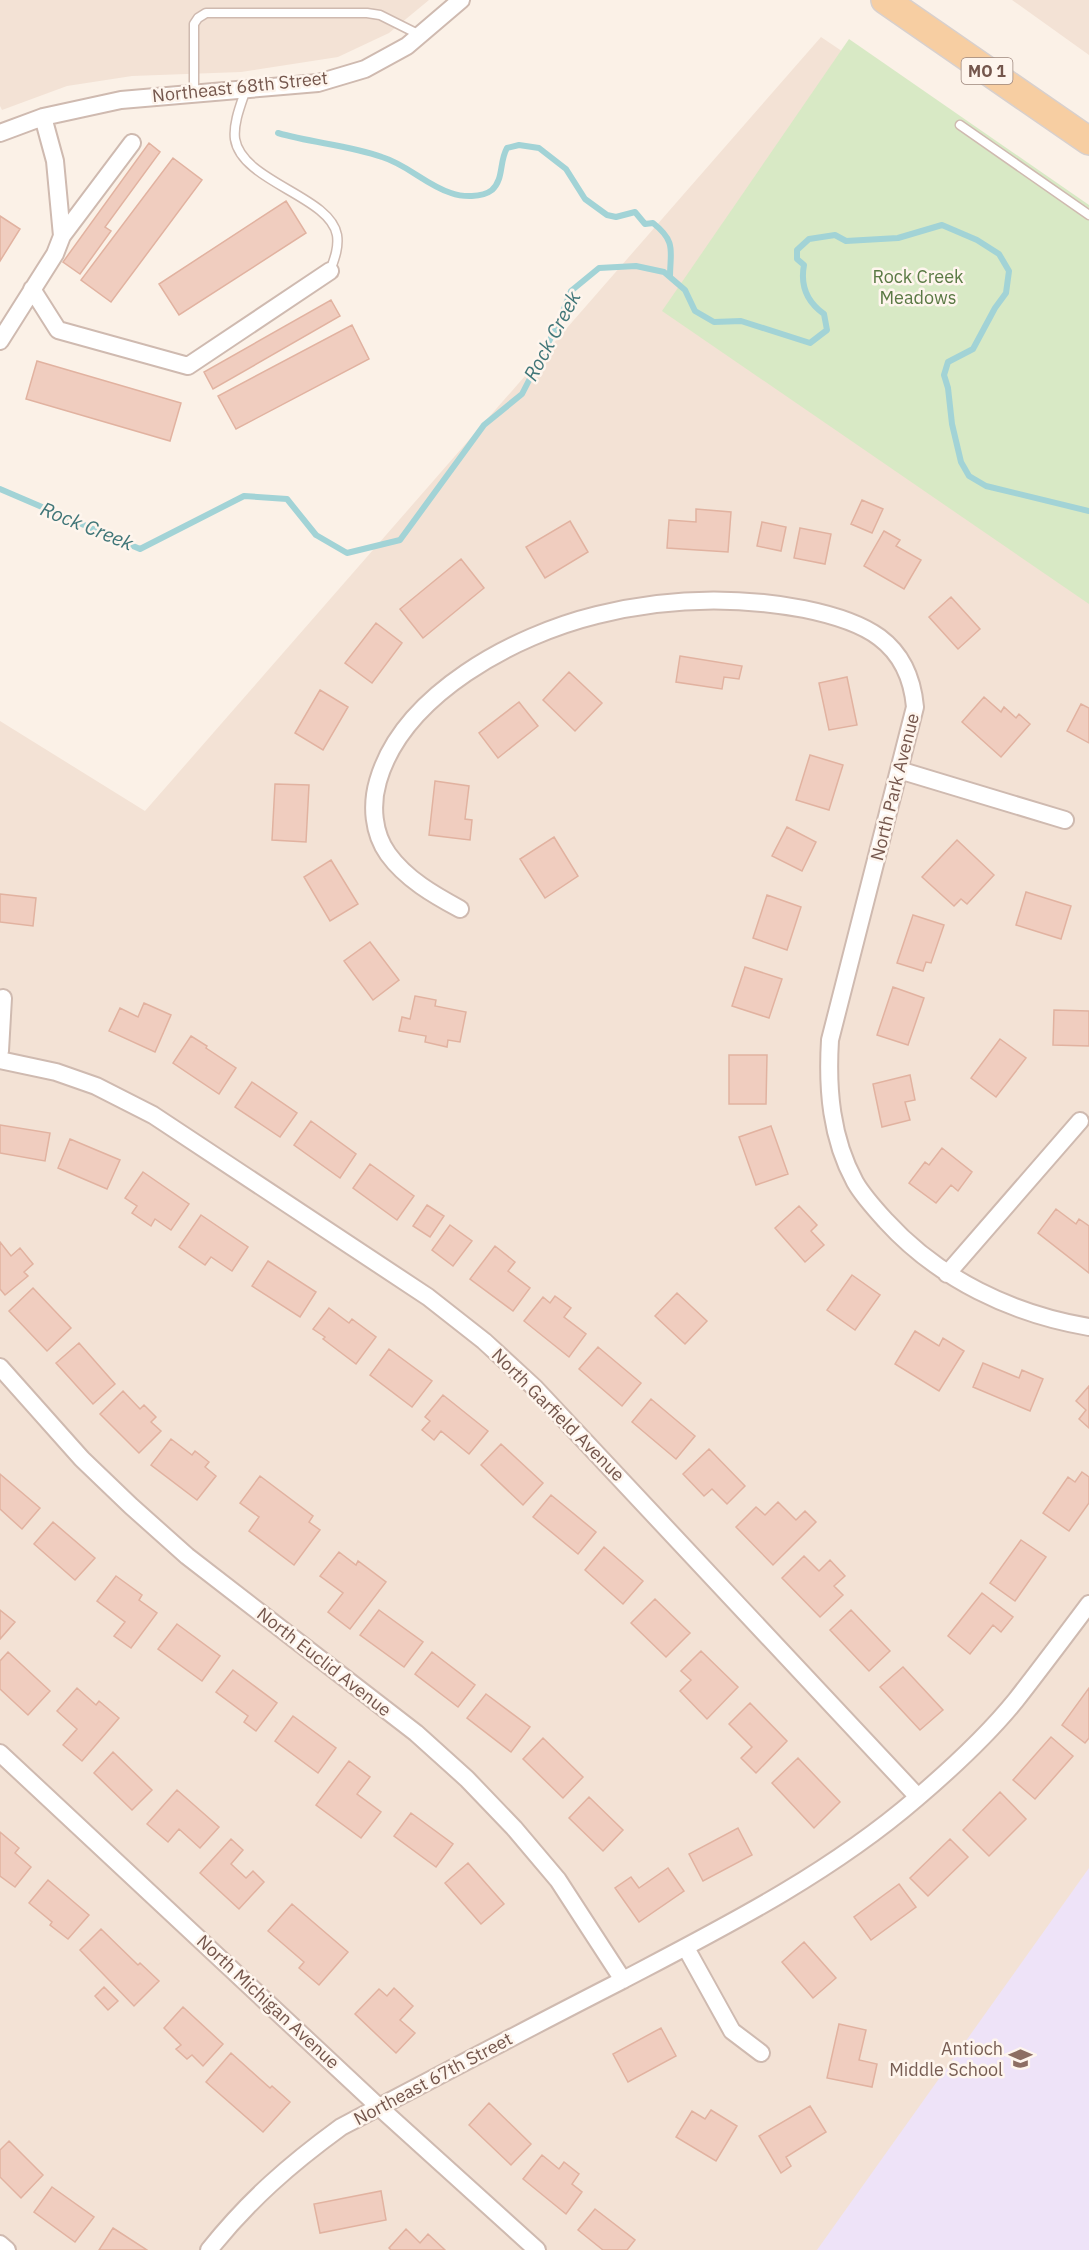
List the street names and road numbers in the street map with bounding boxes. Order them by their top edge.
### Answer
road number: MO 1 [962,58,1012,84]
street label: Northeast 68th Street [151,66,329,107]
street label: North Park Avenue [865,711,924,863]
street label: North Garfield Avenue [487,1343,630,1486]
street label: North Euclid Avenue [253,1602,396,1721]
street label: North Michigan Avenue [192,1930,345,2074]
street label: Northeast 67th Street [349,2027,516,2130]

